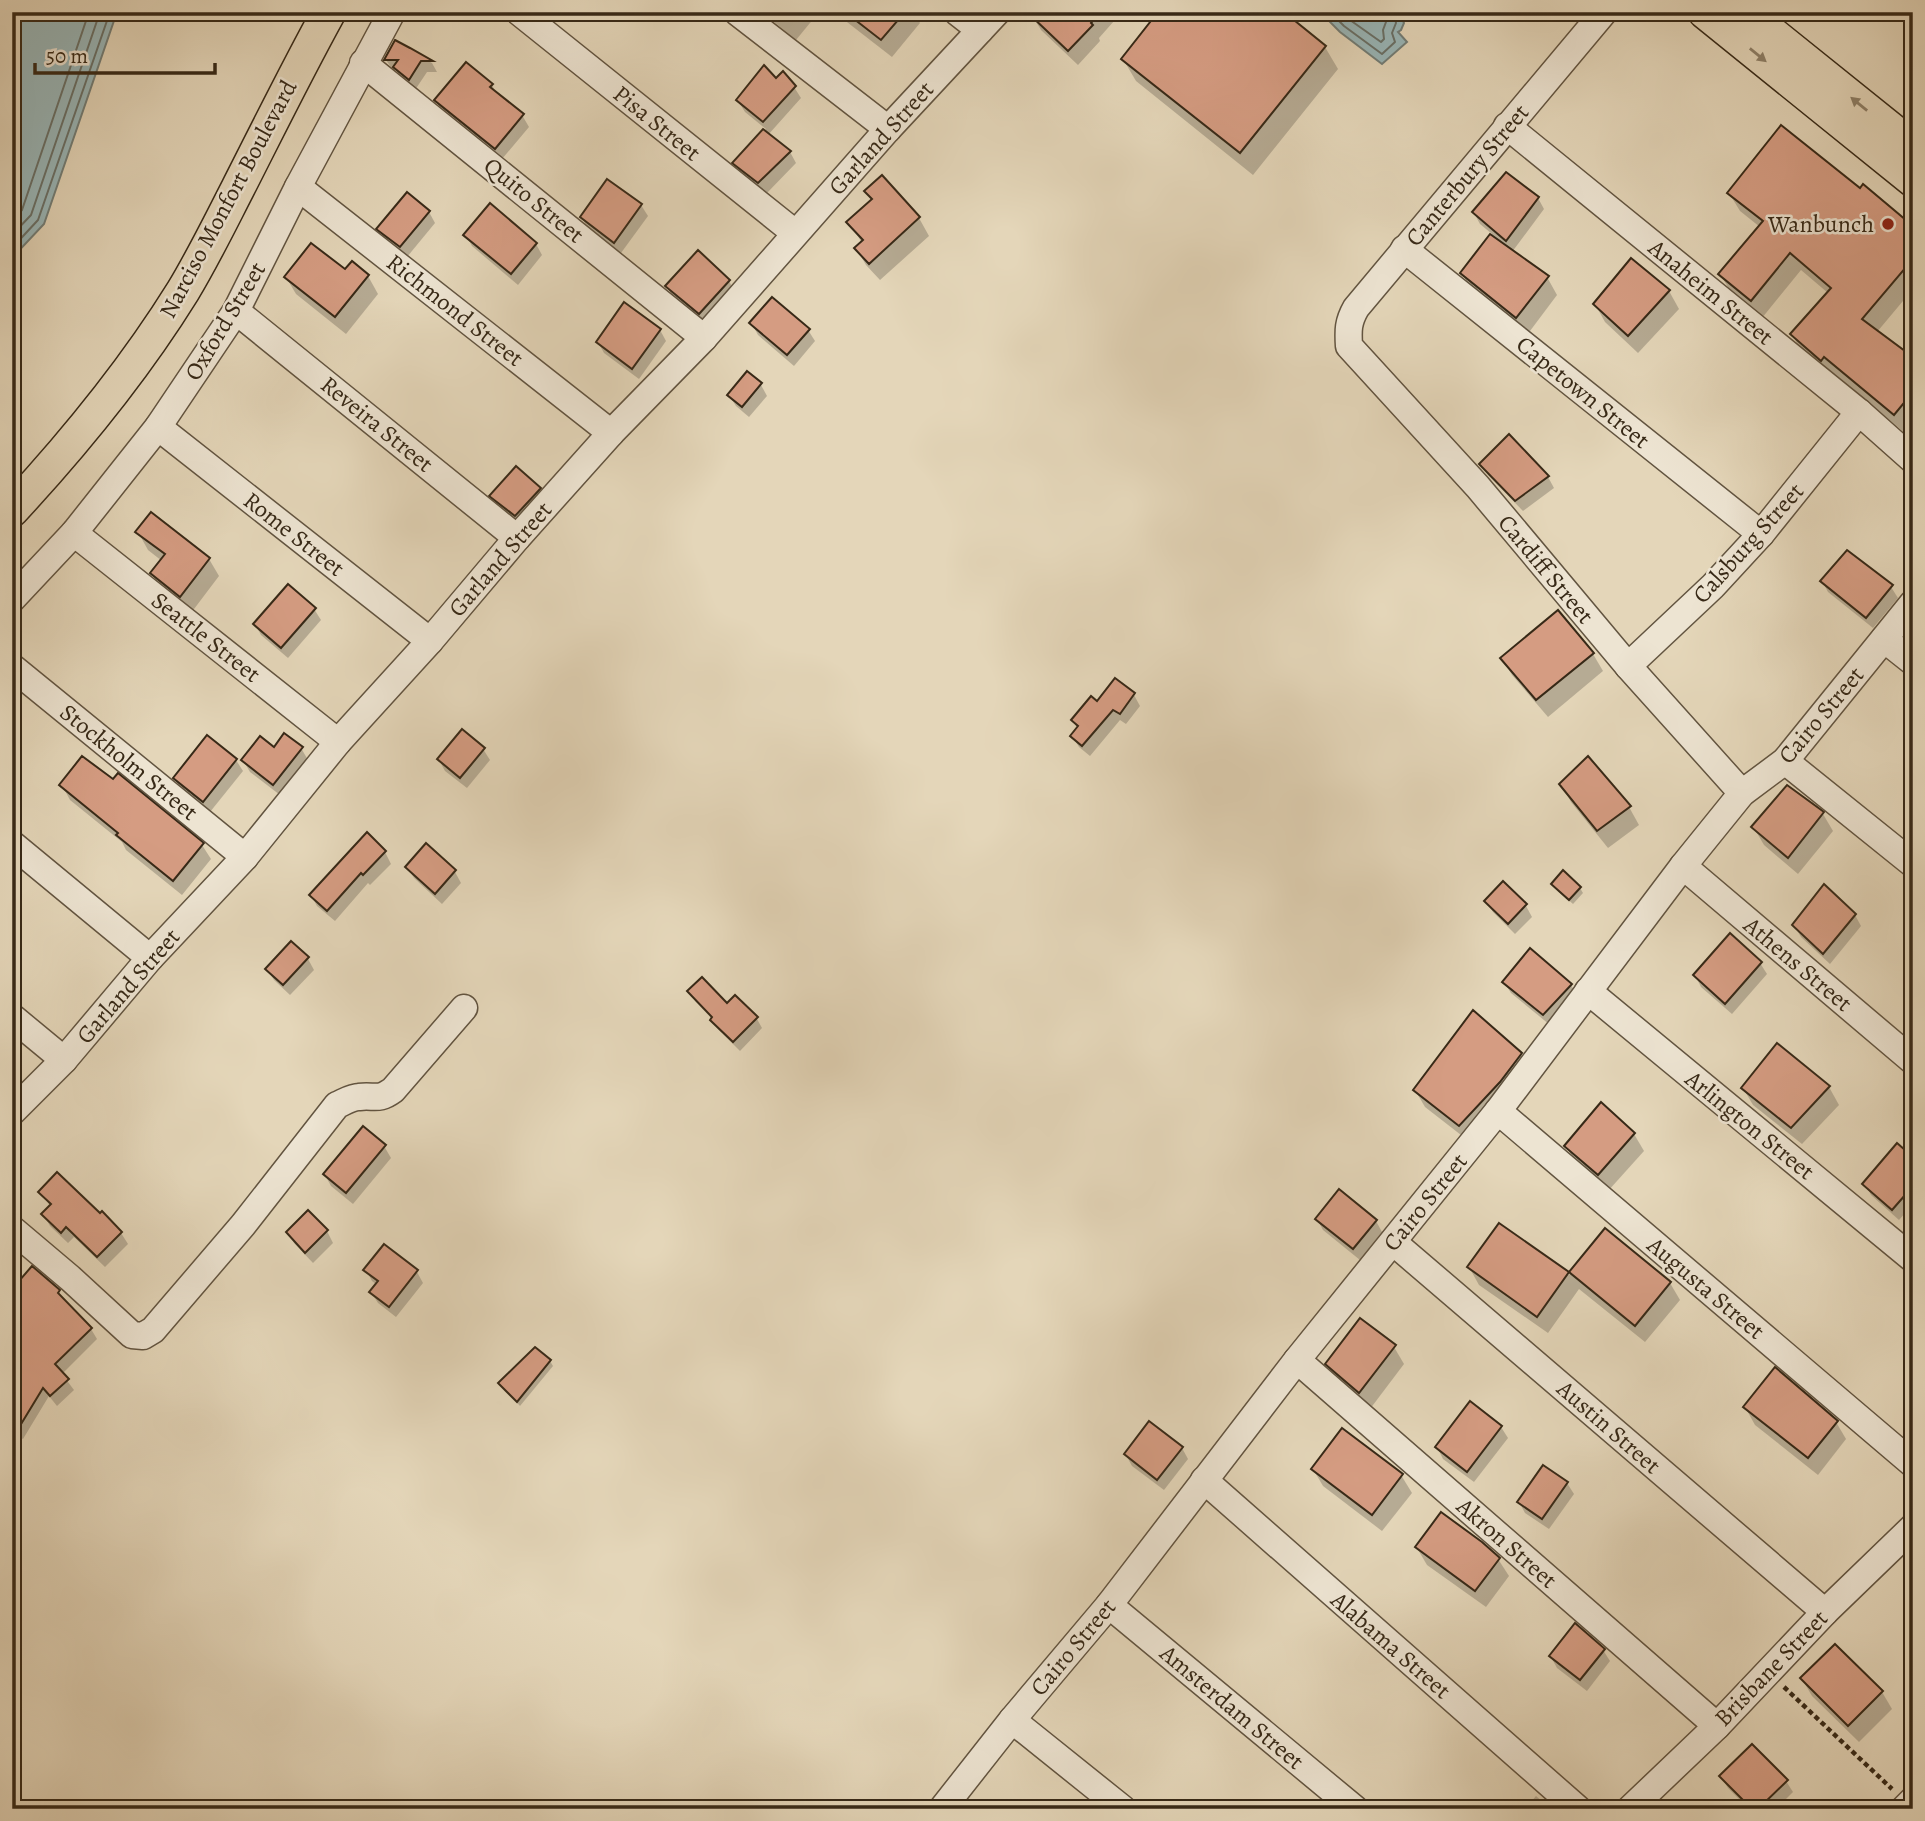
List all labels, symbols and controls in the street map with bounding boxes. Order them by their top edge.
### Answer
scale bar [35,32,215,76]
text: 50 m [46,42,88,70]
one-way arrow [1749,47,1766,62]
street label: Narciso Monfort Boulevard [152,74,304,324]
street label: Garland Street [821,74,941,202]
street label: Pisa Street [606,78,708,168]
street label: Canterbury Street [1398,97,1536,253]
one-way arrow [1851,97,1869,112]
street label: Quito Street [477,150,591,250]
place label: Wanbunch [1767,208,1874,240]
marker: Wanbunch [1880,216,1896,232]
street label: Anaheim Street [1641,231,1780,352]
street label: Richmond Street [380,246,530,374]
street label: Oxford Street [177,256,273,386]
street label: Capetown Street [1510,328,1656,456]
street label: Reveira Street [314,369,440,479]
street label: Calsburg Street [1685,476,1811,610]
street label: Rome Street [237,484,351,584]
street label: Garland Street [441,494,559,623]
street label: Cardiff Street [1491,507,1601,631]
street label: Seattle Street [145,584,267,690]
street label: Cairo Street [1771,660,1871,770]
street label: Stockholm Street [53,696,205,828]
street label: Athens Street [1736,909,1859,1019]
street label: Garland Street [69,921,187,1050]
street label: Arlington Street [1678,1062,1821,1187]
street label: Cairo Street [1376,1146,1475,1258]
street label: Augusta Street [1640,1229,1772,1347]
street label: Austin Street [1550,1372,1668,1481]
street label: Akron Street [1449,1490,1564,1596]
street label: Alabama Street [1324,1583,1458,1706]
street label: Cairo Street [1023,1592,1123,1702]
street label: Brisbane Street [1707,1603,1835,1733]
street label: Amsterdam Street [1153,1637,1311,1777]

